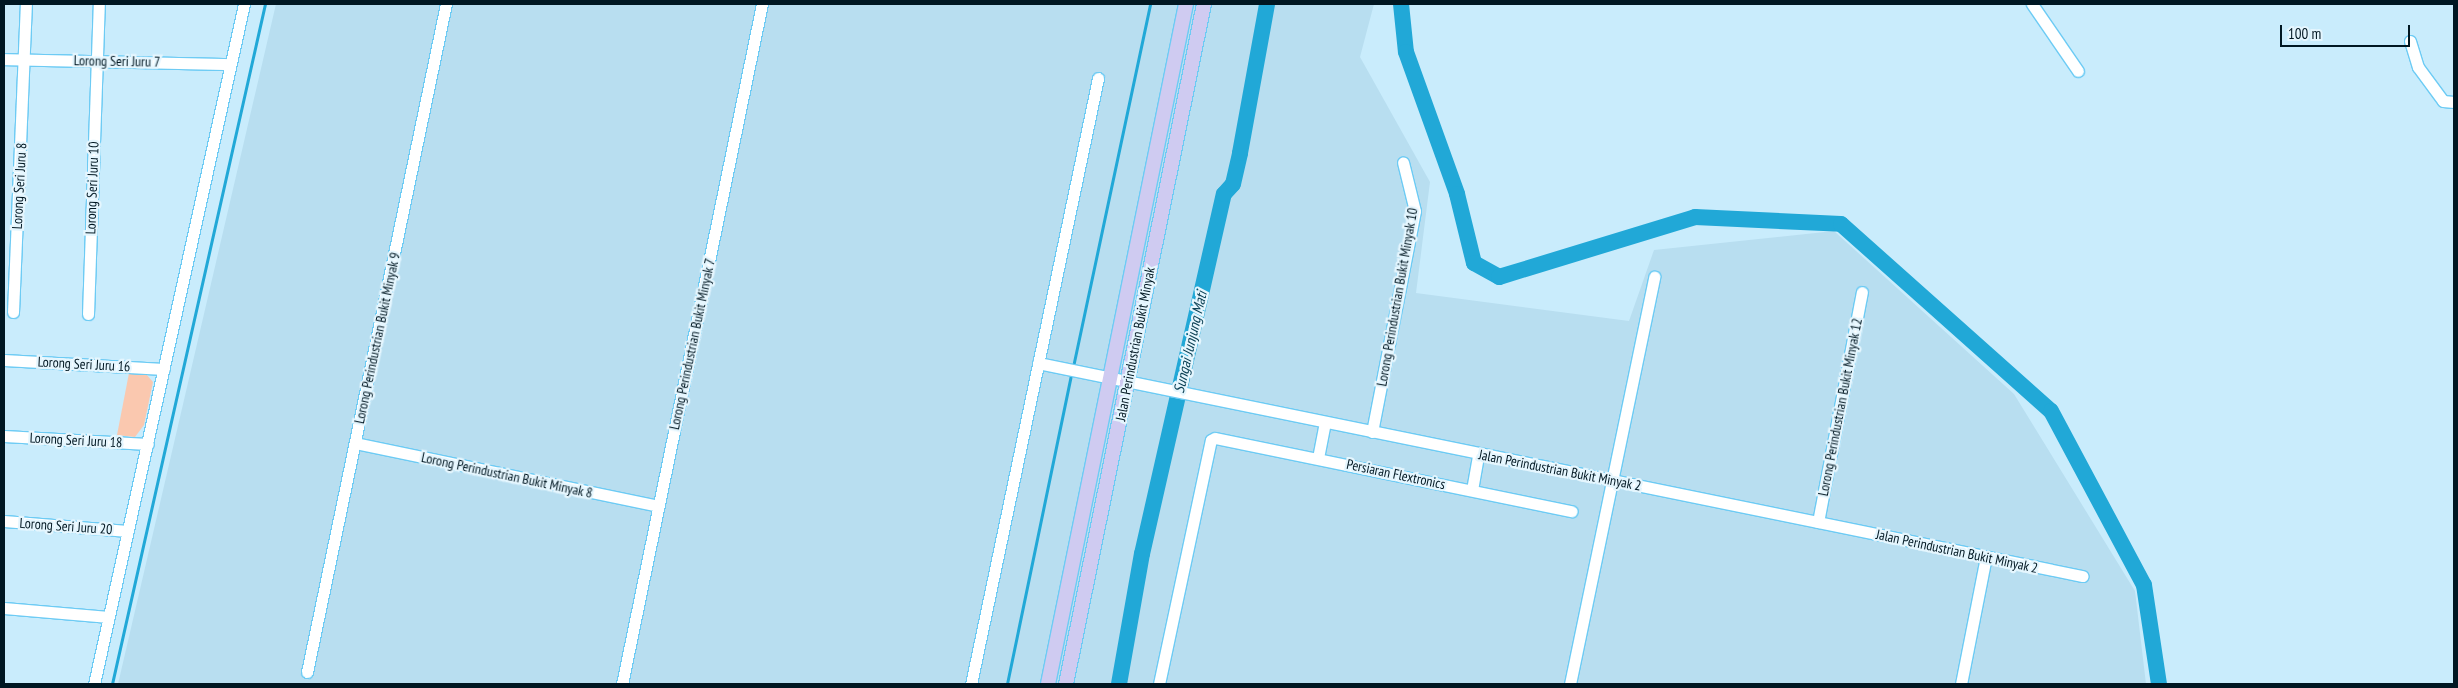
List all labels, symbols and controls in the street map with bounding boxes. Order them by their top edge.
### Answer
scale bar [2283,15,2413,47]
text: 100 m [2288,24,2321,43]
street label: Lorong Seri Juru 7 [74,52,160,70]
street label: Lorong Seri Juru 10 [82,141,102,235]
street label: Lorong Seri Juru 8 [8,142,30,230]
street label: Lorong Perindustrian Bukit Minyak 10 [1373,206,1421,388]
street label: Lorong Perindustrian Bukit Minyak 9 [351,251,403,425]
street label: Lorong Perindustrian Bukit Minyak 7 [666,257,718,431]
street label: Jalan Perindustrian Bukit Minyak [1112,266,1158,422]
water label: Sungai Junjung Mati [1170,289,1210,395]
street label: Lorong Perindustrian Bukit Minyak 12 [1814,316,1866,498]
street label: Lorong Seri Juru 16 [37,353,131,375]
street label: Lorong Seri Juru 18 [29,429,123,451]
street label: Jalan Perindustrian Bukit Minyak 2 [1477,446,1643,494]
street label: Lorong Perindustrian Bukit Minyak 8 [420,449,594,501]
street label: Persiaran Flextronics [1345,455,1447,493]
street label: Lorong Seri Juru 20 [19,514,113,538]
street label: Jalan Perindustrian Bukit Minyak 2 [1874,526,2040,576]

